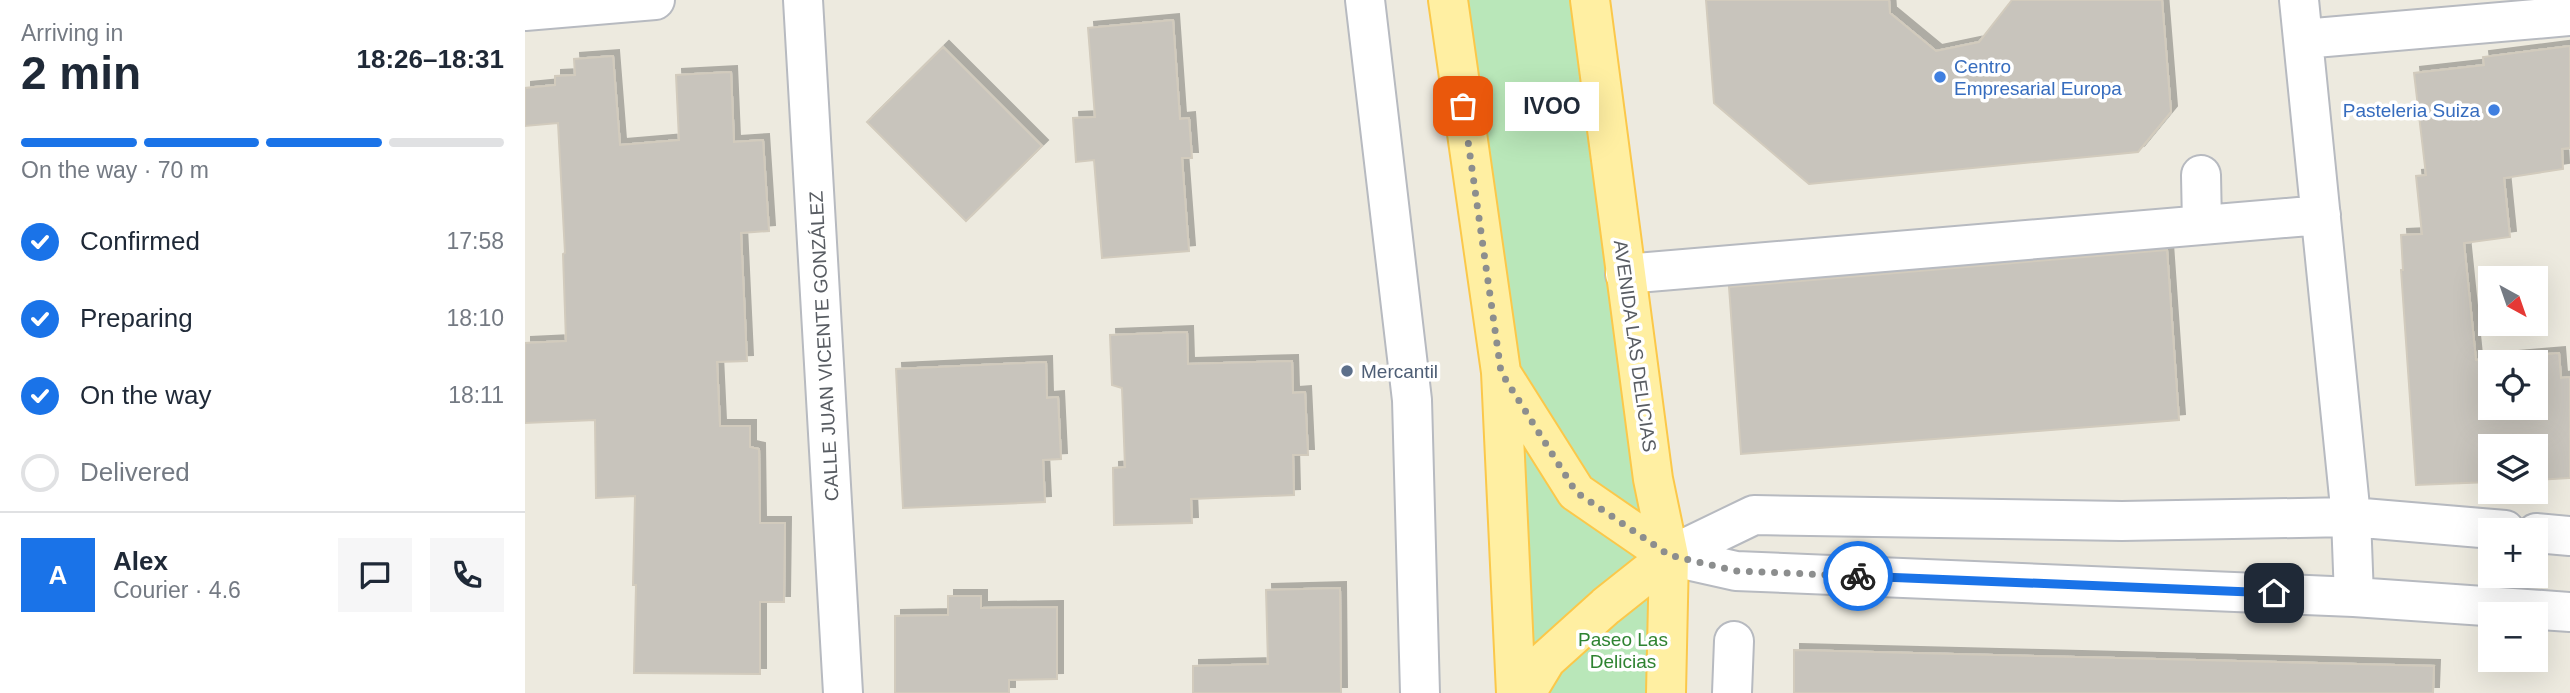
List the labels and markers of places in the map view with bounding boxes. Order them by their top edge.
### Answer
place label: Centro Empresarial Europa [1954,56,2122,99]
marker: Centro Empresarial Europa [1932,69,1948,85]
pin [1433,76,1493,136]
callout: IVOO [1505,82,1599,130]
place label: Pasteleria Suiza [2343,100,2480,121]
marker: Pasteleria Suiza [2486,102,2502,118]
place label: Mercantil [1361,361,1438,382]
marker: Mercantil [1339,363,1355,379]
pin [2244,563,2304,623]

